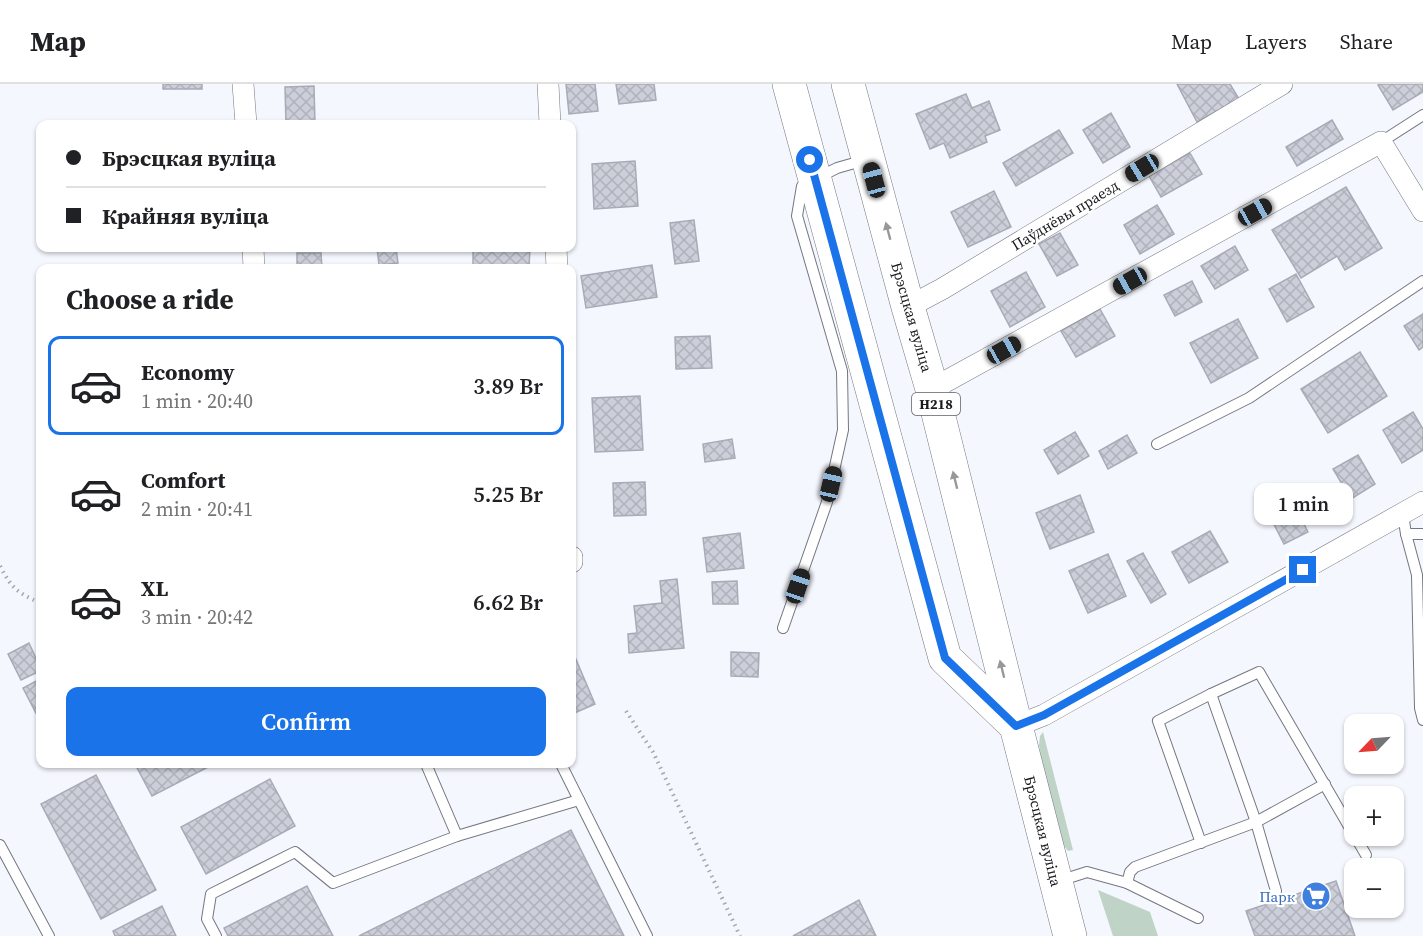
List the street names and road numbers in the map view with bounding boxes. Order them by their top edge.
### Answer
street label: Паўднёвы праезд [1007,174,1123,255]
street label: Брэсцкая вуліца [886,259,938,375]
road number: Н218 [912,393,960,415]
street label: Брэсцкая вуліца [1019,773,1067,889]

